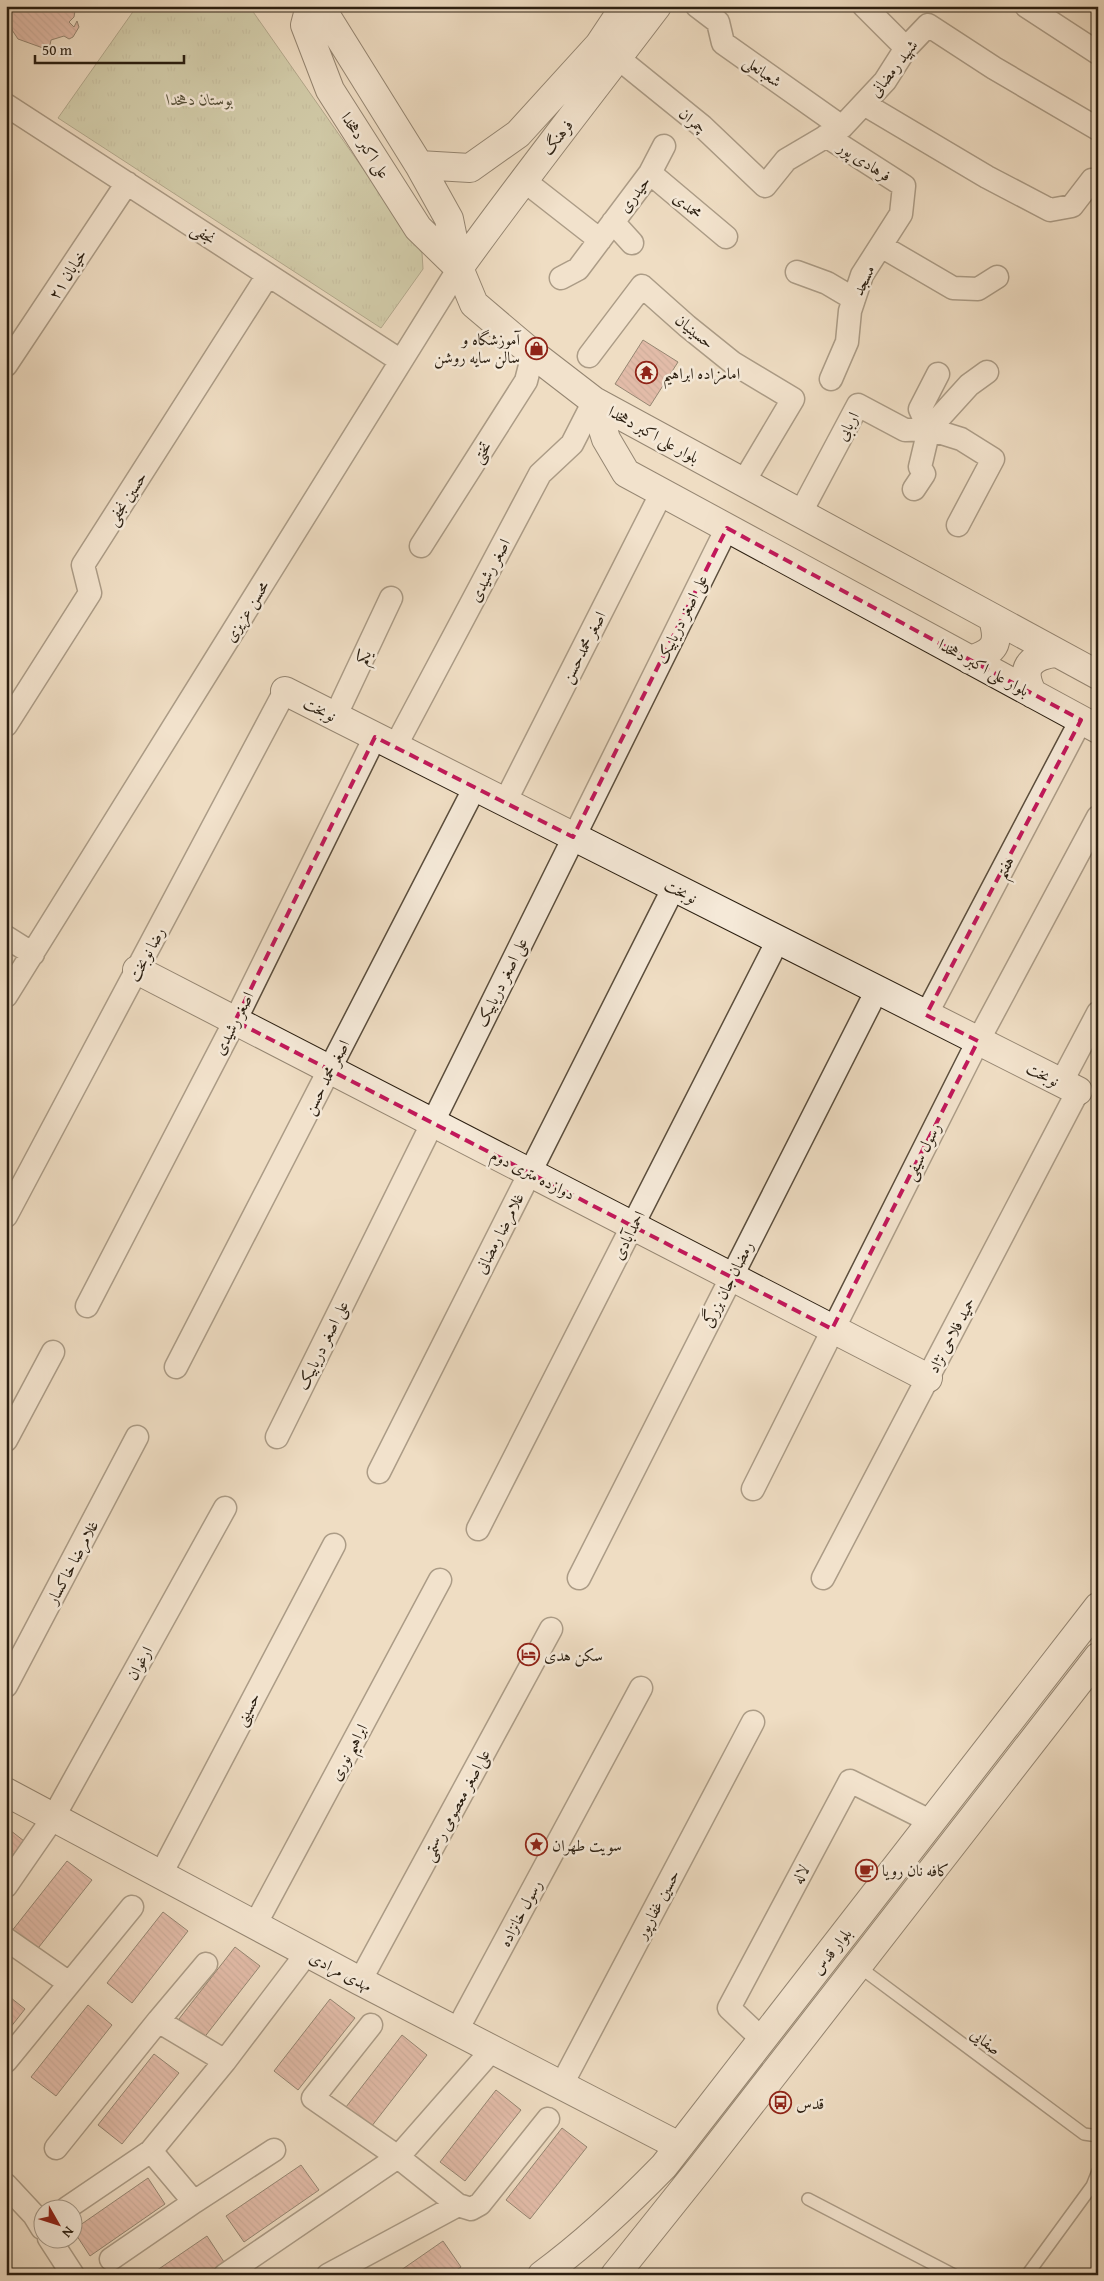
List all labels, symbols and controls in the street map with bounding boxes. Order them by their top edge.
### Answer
scale bar [35,32,184,64]
street label: شهید رمضانی [863,34,923,102]
text: 50 m [42,39,73,60]
street label: شعبانعلی [739,49,787,93]
park label: بوستان دهخدا [166,87,233,111]
street label: چمران [674,101,712,139]
street label: علی اکبر دهخدا [335,107,397,183]
street label: فرهنگ [535,114,579,160]
street label: فرهادی پور [832,134,896,187]
street label: حیدری [612,171,656,217]
street label: محمدی [668,186,708,224]
street label: نجفی [187,216,221,250]
street label: خیابان ۲۱ [42,244,92,304]
street label: مسجد [845,261,881,299]
street label: حسینیان [670,308,720,354]
place label: آموزشگاه و سالن سایه روشن [434,327,522,369]
shop icon: آموزشگاه و سالن سایه روشن [524,336,548,360]
temple icon: امامزاده ابراهیم [635,361,659,385]
place label: امامزاده ابراهیم [663,361,740,390]
street label: بلوار علی اکبر دهخدا [604,399,704,469]
street label: اربابی [829,407,865,445]
street label: تختی [465,436,497,468]
street label: حسین نجفی [100,466,152,530]
street label: اصغر رشیدی [462,534,516,606]
street label: علی اصغر دریابیک [649,570,713,668]
street label: محسن عزیزی [218,575,275,646]
street label: اصغر محمدحسن [555,607,611,687]
street label: بلوار علی اکبر دهخدا [934,632,1034,702]
street label: یکم [349,645,381,670]
street label: نوبخت [299,691,341,727]
street label: هفتم [988,852,1024,885]
street label: نوبخت [660,873,702,909]
street label: رضا نوبخت [122,922,170,986]
street label: علی اصغر دریابیک [469,933,533,1031]
street label: اصغر رشیدی [207,987,259,1059]
street label: اصغر محمد حسن [297,1035,355,1119]
street label: نوبخت [1022,1056,1064,1092]
street label: رسول سیفی [897,1118,947,1184]
street label: دوازده متری دوم [485,1142,579,1208]
street label: غلامرضا رمضانی [468,1188,530,1278]
street label: احمدآبادی [605,1206,651,1264]
street label: رمضان جان بزرگی [695,1237,759,1331]
street label: حمید فلاحی نژاد [921,1293,981,1377]
street label: علی اصغر دریابیک [290,1296,354,1394]
street label: غلامرضا خاکسار [39,1516,104,1610]
street label: ارغوان [120,1642,158,1684]
hotel icon: سكن هدى [516,1643,540,1667]
place label: سكن هدى [544,1643,603,1667]
street label: حسینی [228,1688,266,1730]
street label: ابراهیم نوری [323,1719,377,1787]
street label: علی‌اصغر معصومی رستمی [416,1745,496,1865]
place icon: سويت طهران [524,1833,548,1857]
place label: سويت طهران [552,1833,622,1857]
cafe icon: کافه نان رویا [854,1858,878,1882]
place label: کافه نان رویا [882,1858,950,1882]
street label: لاله [785,1860,815,1888]
street label: حسین غفارپور [628,1865,685,1945]
street label: رسول خانزاده [492,1875,548,1951]
street label: بلوار قدس [805,1922,857,1980]
street label: مهدی مرادی [305,1945,377,1997]
street label: صفایی [966,2022,1006,2060]
bus stop icon: قدس [768,2091,792,2115]
place label: قدس [796,2091,824,2115]
north arrow [32,2198,82,2248]
text: N [57,2222,79,2243]

